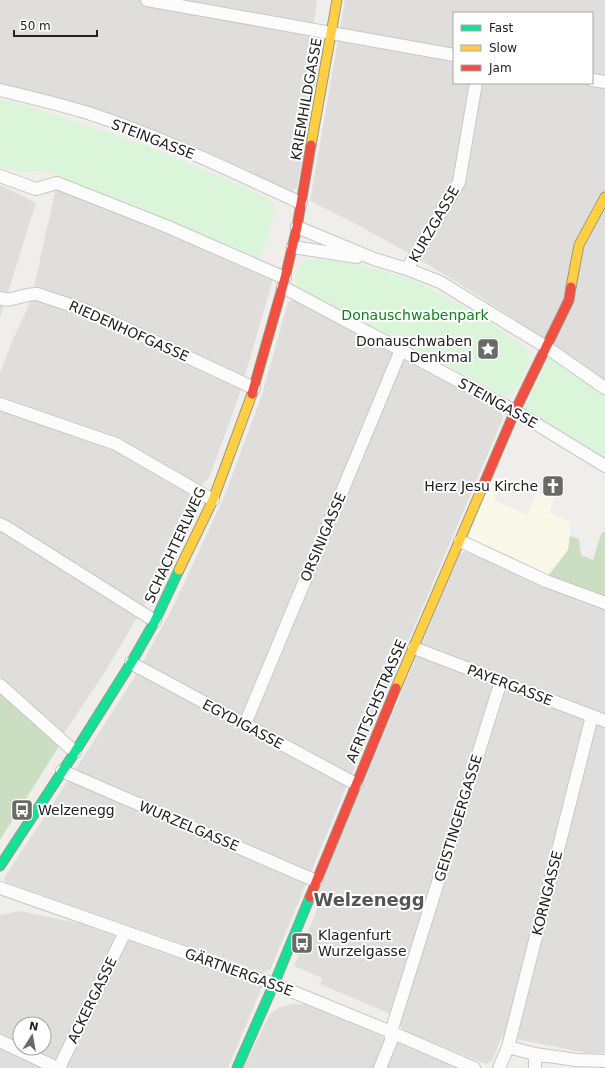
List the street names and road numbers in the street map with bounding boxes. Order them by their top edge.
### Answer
street label: KRIEMHILDGASSE [287,36,325,162]
street label: STEINGASSE [109,116,197,162]
street label: KURZGASSE [406,183,462,265]
street label: RIEDENHOFGASSE [67,297,191,365]
street label: STEINGASSE [456,375,540,431]
street label: SCHACHTERLWEG [141,485,209,605]
street label: ORSINIGASSE [297,490,349,584]
street label: AFRITSCHSTRASSE [343,637,409,765]
street label: PAYERGASSE [465,661,555,709]
street label: EGYDIGASSE [200,696,286,752]
street label: GEISTINGERGASSE [431,752,485,884]
street label: WURZELGASSE [137,798,241,854]
street label: KORNGASSE [529,849,565,937]
street label: GÄRTNERGASSE [183,944,296,999]
street label: ACKERGASSE [64,954,120,1046]

